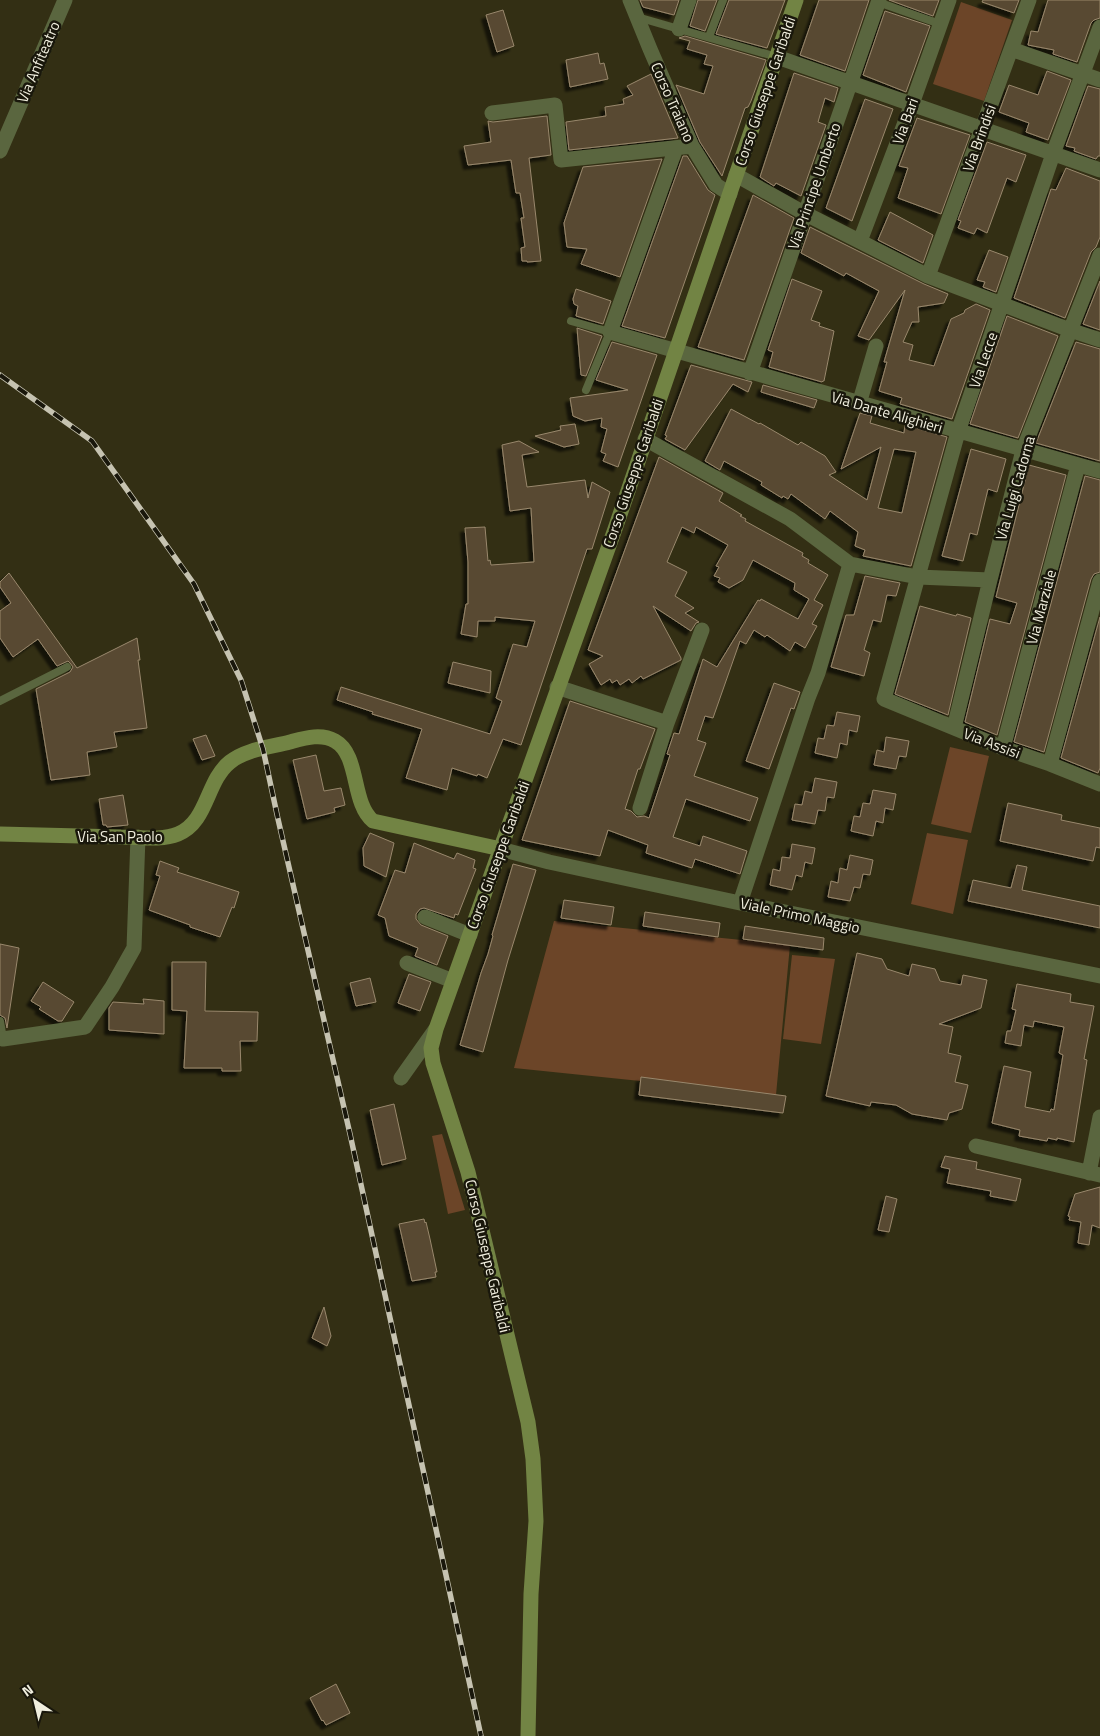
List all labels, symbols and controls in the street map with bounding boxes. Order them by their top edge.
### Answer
street label: Corso Giuseppe Garibaldi [729,13,801,169]
street label: Via Anfiteatro [10,18,66,106]
street label: Corso Traiano [645,58,701,146]
street label: Via Bari [886,94,924,148]
street label: Via Brindisi [956,101,1002,175]
street label: Via Principe Umberto [781,119,847,253]
street label: Via Lecce [963,329,1003,391]
street label: Via Dante Alighieri [829,385,945,439]
street label: Corso Giuseppe Garibaldi [597,395,669,551]
street label: Via Luigi Cadorna [989,433,1041,543]
street label: Via Marziale [1020,567,1062,647]
street label: Via Assisi [960,722,1024,764]
street label: Corso Giuseppe Garibaldi [460,778,536,932]
street label: Via San Paolo [77,825,163,848]
street label: Viale Primo Maggio [738,891,862,939]
street label: Corso Giuseppe Garibaldi [459,1177,517,1335]
north arrow [10,1676,60,1726]
text: N [17,1679,37,1701]

